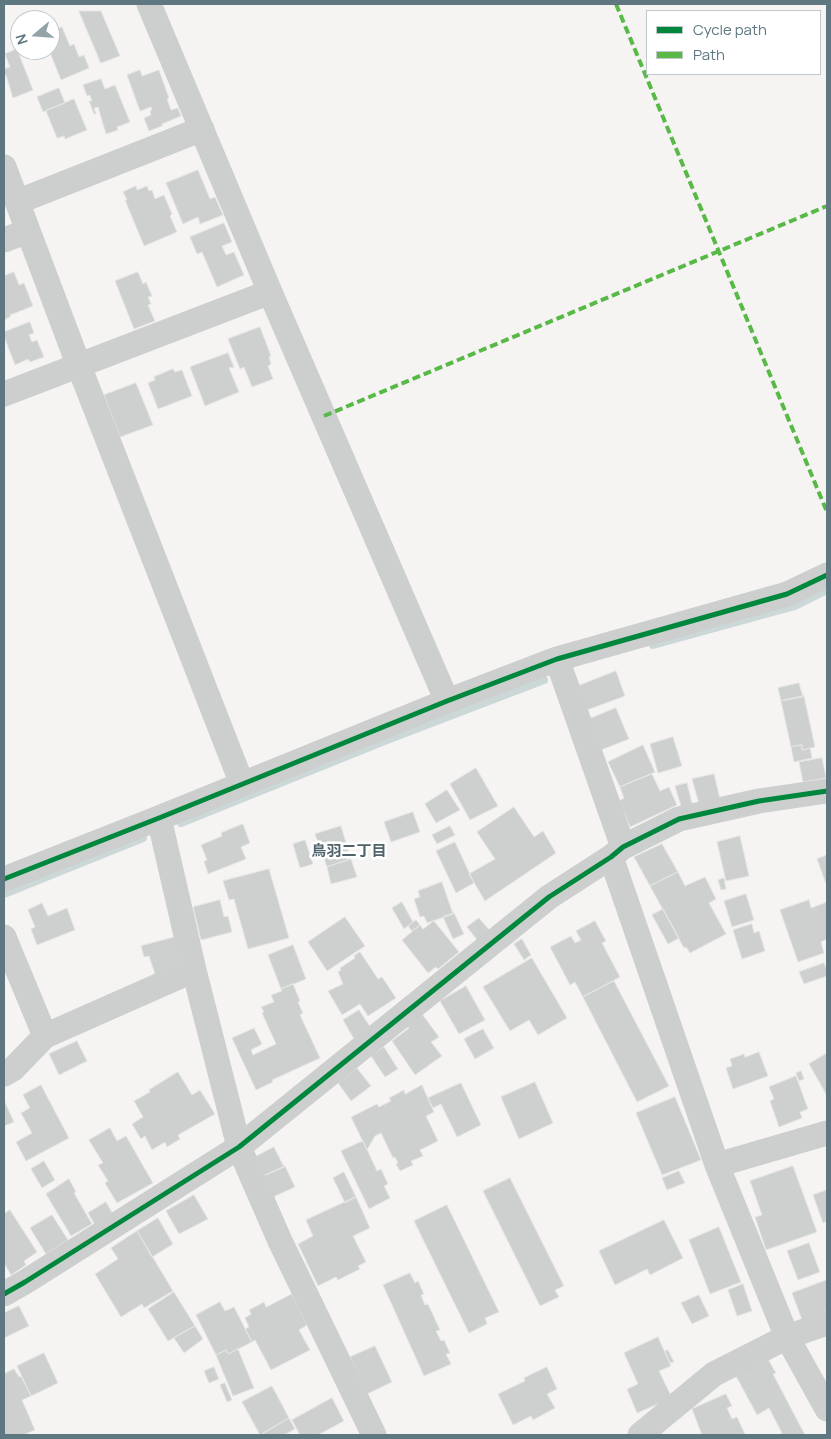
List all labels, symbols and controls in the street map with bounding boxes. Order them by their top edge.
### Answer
north arrow [10,10,60,60]
legend [646,10,821,75]
text: Cycle path [693,19,767,40]
text: N [11,32,32,47]
text: Path [693,44,725,65]
district label: 鳥羽二丁目 [312,843,386,861]

